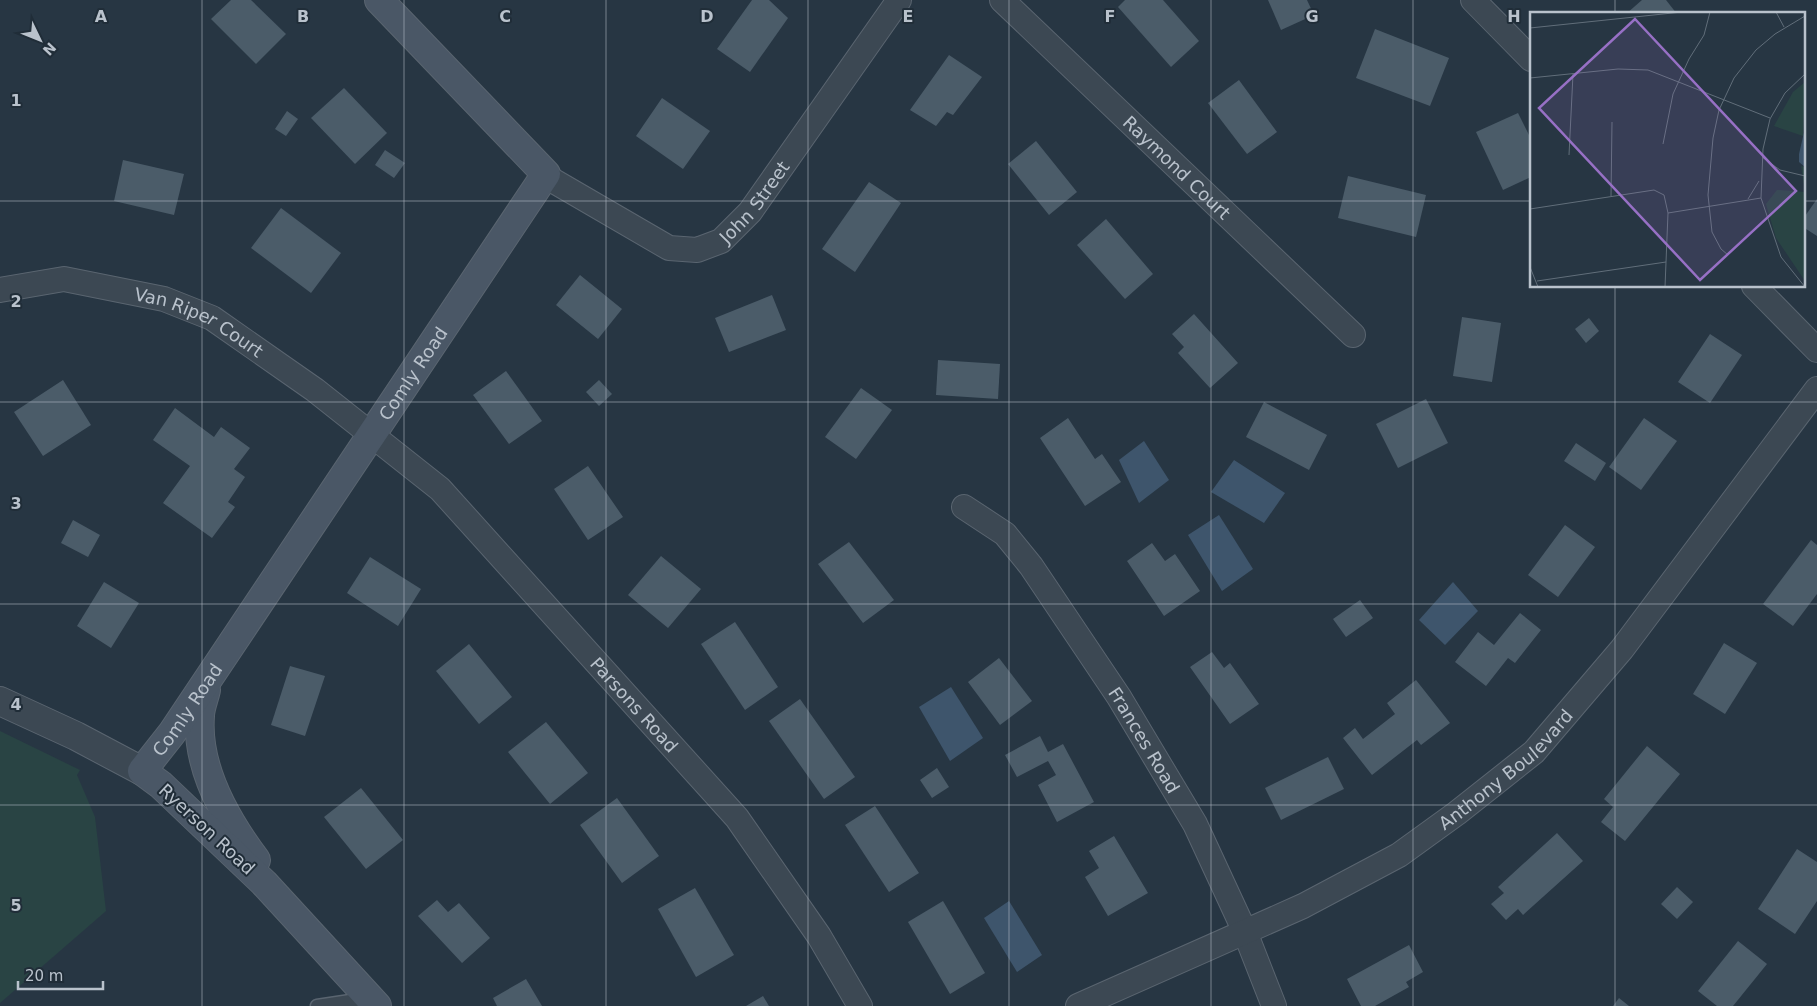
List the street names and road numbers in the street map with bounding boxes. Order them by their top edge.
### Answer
street label: Raymond Court [1119,111,1235,223]
street label: John Street [714,157,793,248]
street label: Van Riper Court [133,283,267,361]
street label: Comly Road [374,323,451,424]
street label: Parsons Road [586,653,683,756]
street label: Comly Road [148,659,226,760]
street label: Frances Road [1105,683,1184,797]
street label: Anthony Boulevard [1434,705,1577,834]
street label: Ryerson Road [155,779,259,879]

